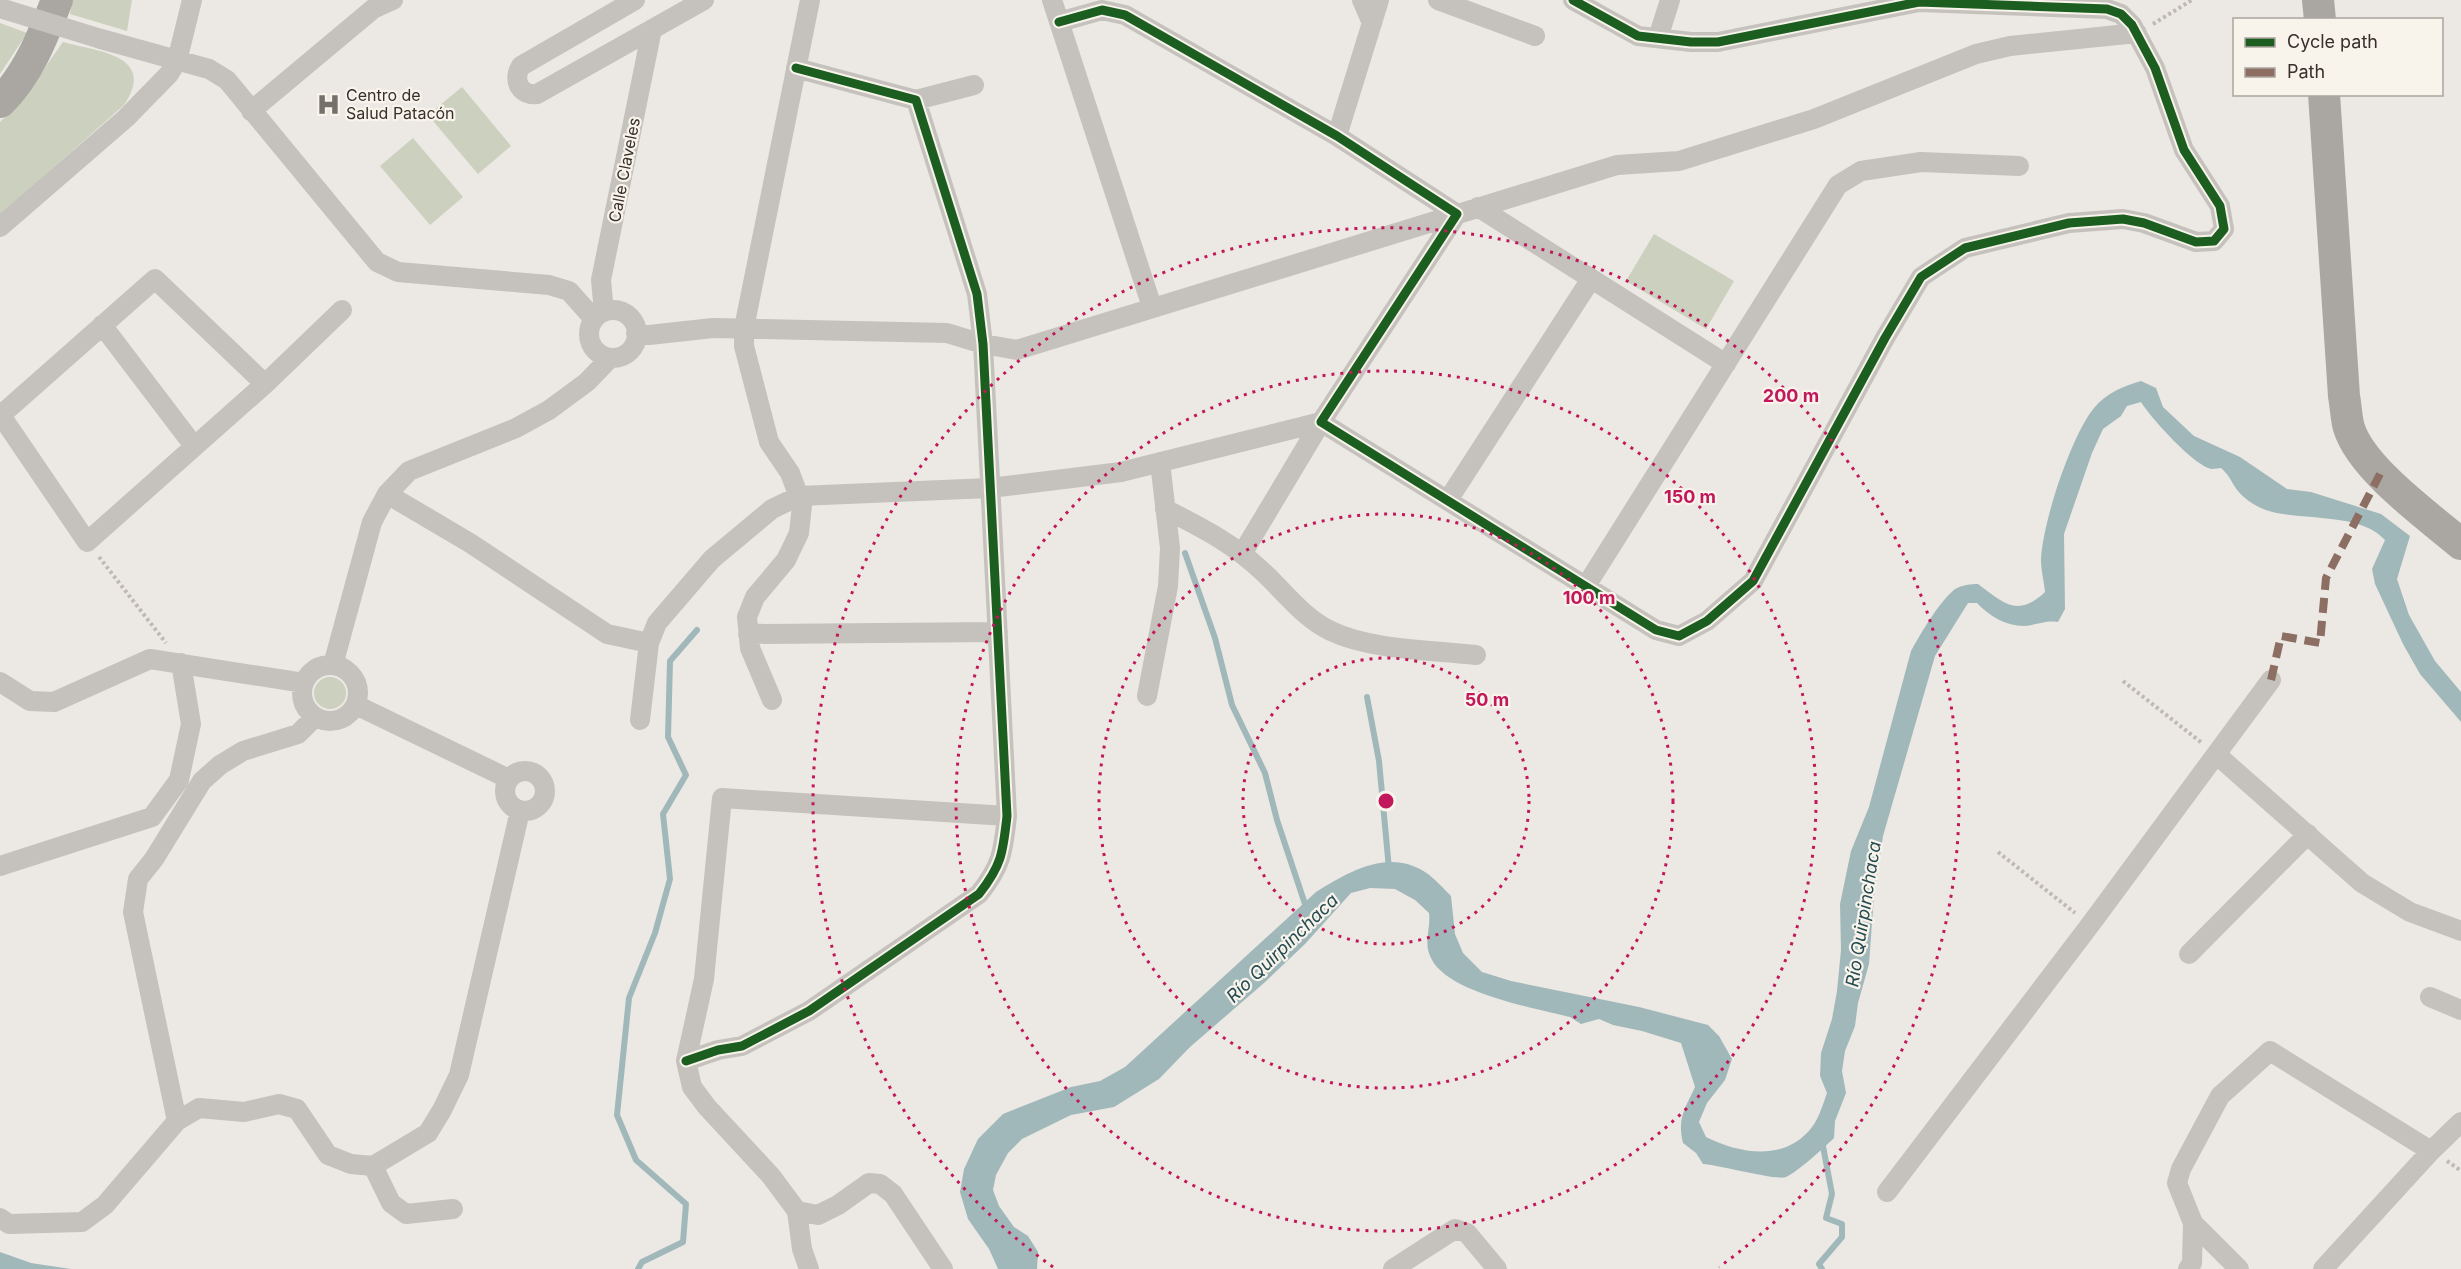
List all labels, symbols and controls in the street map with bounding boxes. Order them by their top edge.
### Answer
legend [2233,18,2443,96]
text: Cycle path [2287,31,2378,52]
text: Path [2287,61,2325,82]
place label: Centro de Salud Patacón [346,85,455,123]
hospital icon: Centro de Salud Patacón [315,91,341,117]
street label: Calle Claveles [604,116,644,224]
text: 200 m [1763,385,1819,406]
text: 150 m [1664,486,1716,507]
text: 100 m [1563,587,1615,608]
text: 50 m [1465,689,1509,710]
centre of rings [1376,791,1396,811]
water label: Río Quirpinchaca [1841,840,1885,988]
water label: Río Quirpinchaca [1222,889,1342,1007]

